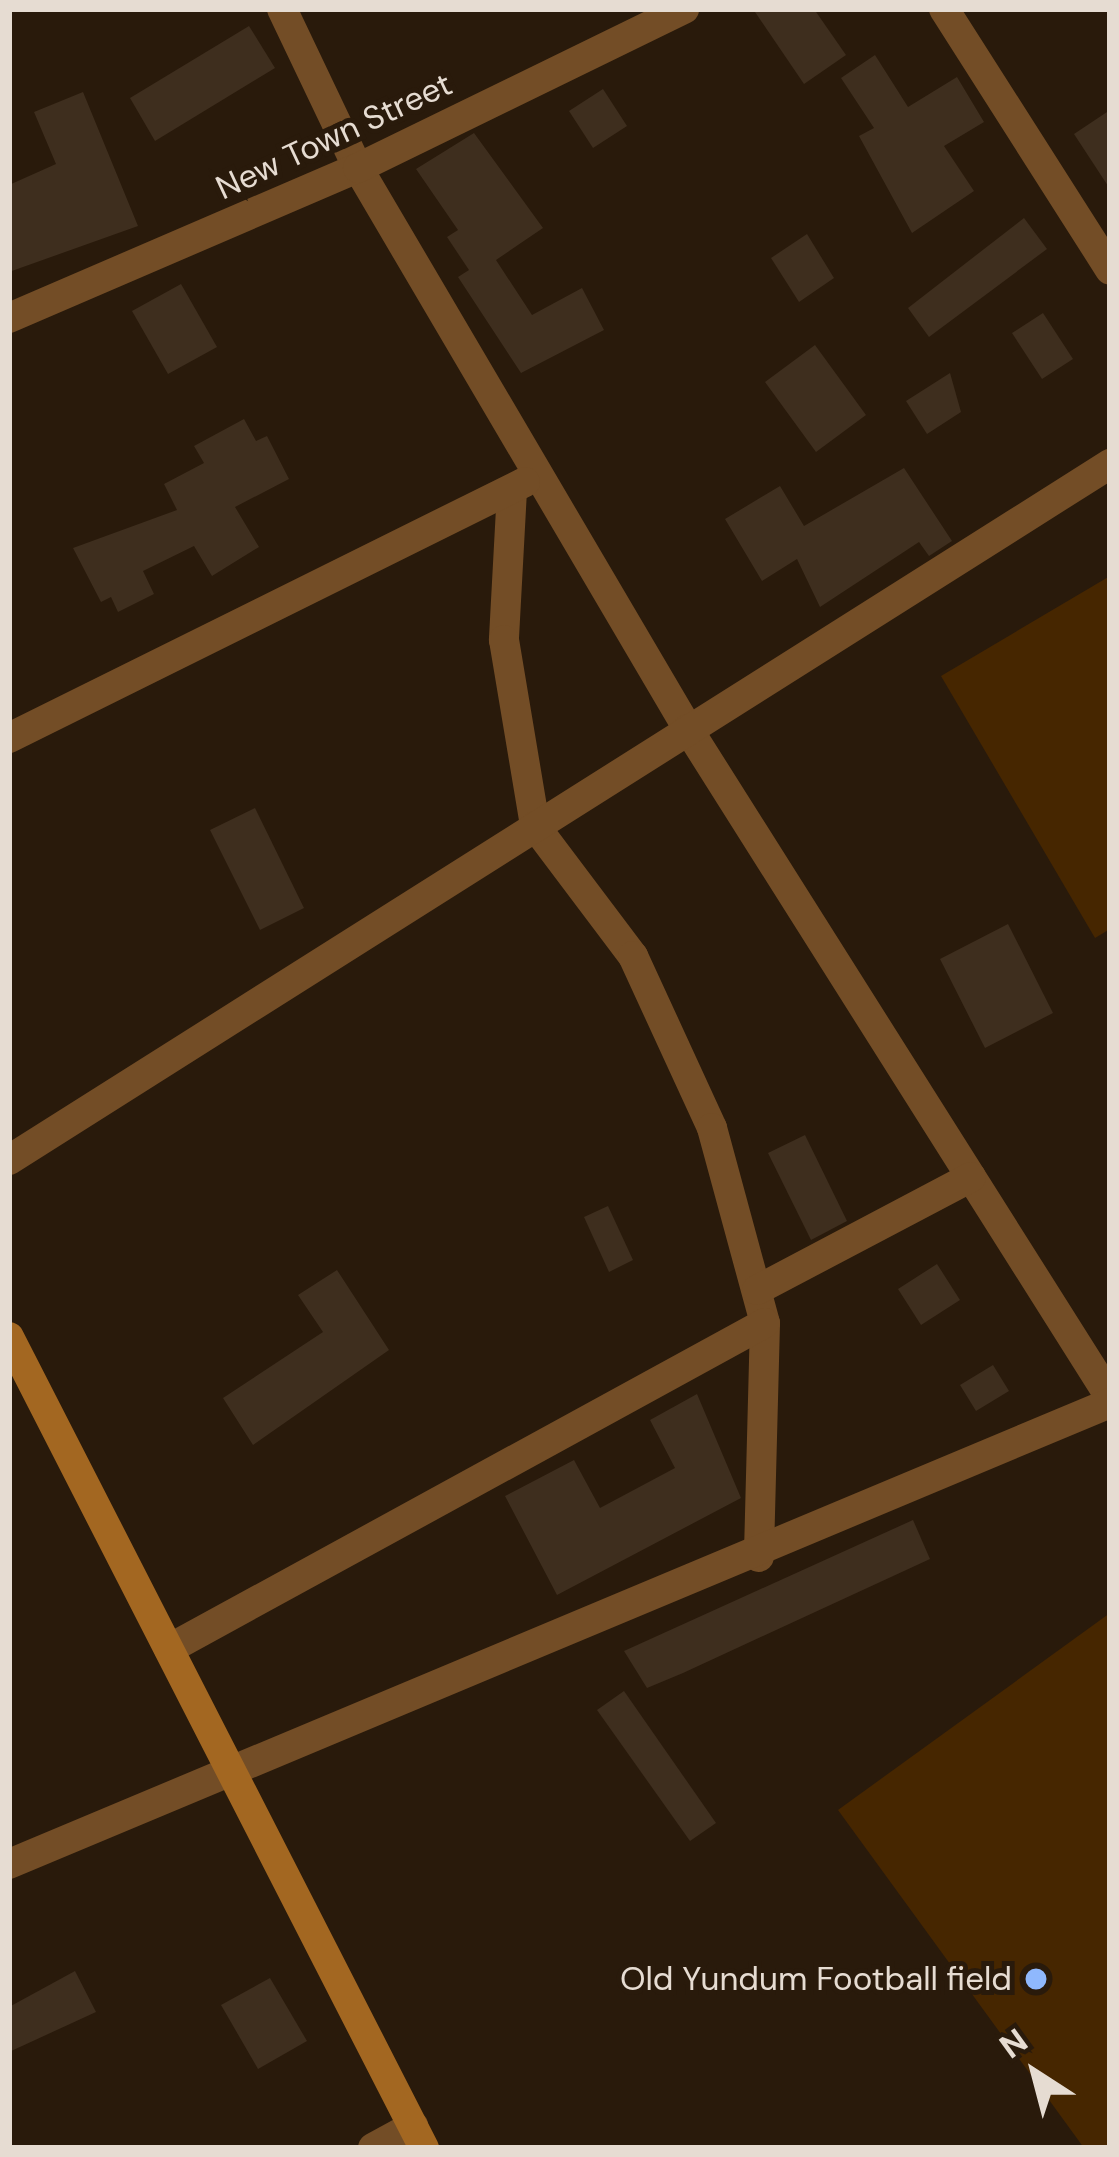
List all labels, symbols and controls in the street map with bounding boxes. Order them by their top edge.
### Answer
street label: New Town Street [210,64,458,208]
place label: Old Yundum Football field [620,1959,1012,1999]
marker: Old Yundum Football field [1023,1966,1049,1992]
north arrow [975,2013,1095,2133]
text: N [991,2019,1036,2068]

